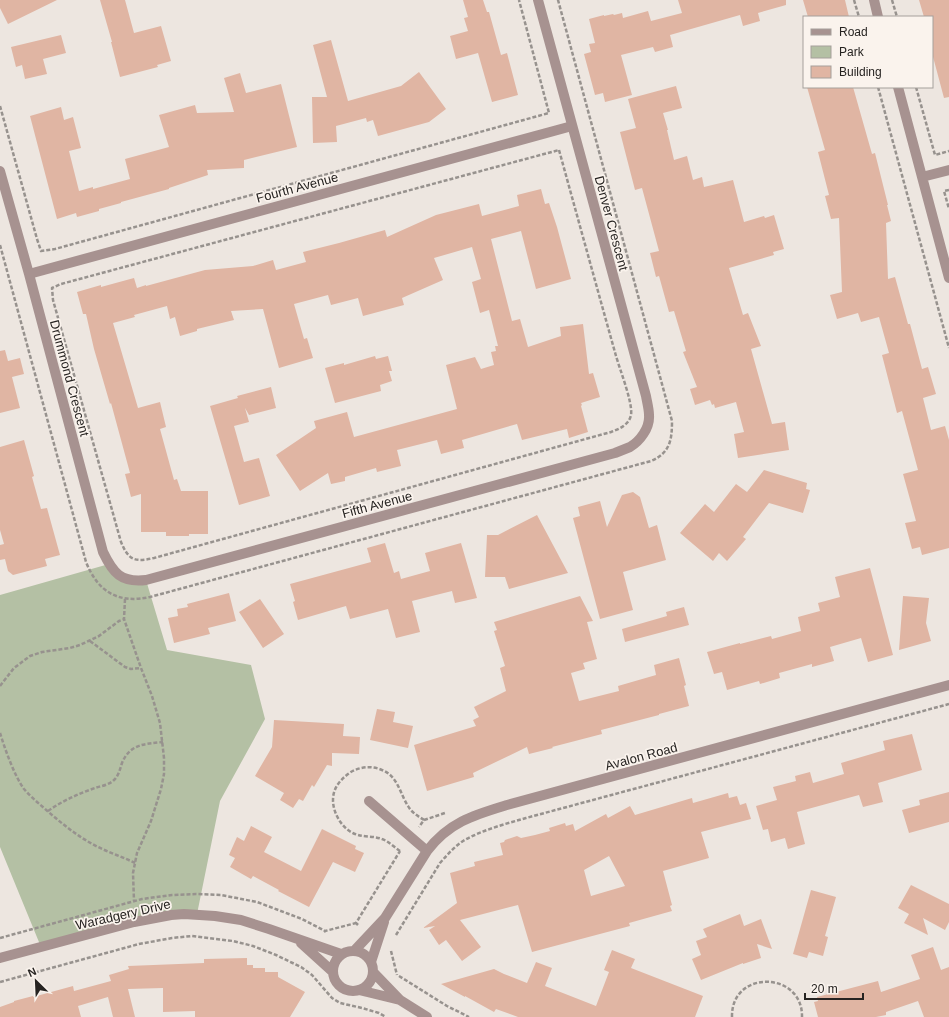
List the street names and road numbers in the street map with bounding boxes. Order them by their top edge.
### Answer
street label: Fourth Avenue [254,169,340,206]
street label: Denver Crescent [592,174,631,273]
street label: Drummond Crescent [47,318,92,438]
street label: Fifth Avenue [340,488,414,521]
street label: Avalon Road [603,740,679,773]
street label: Waradgery Drive [74,896,172,933]

